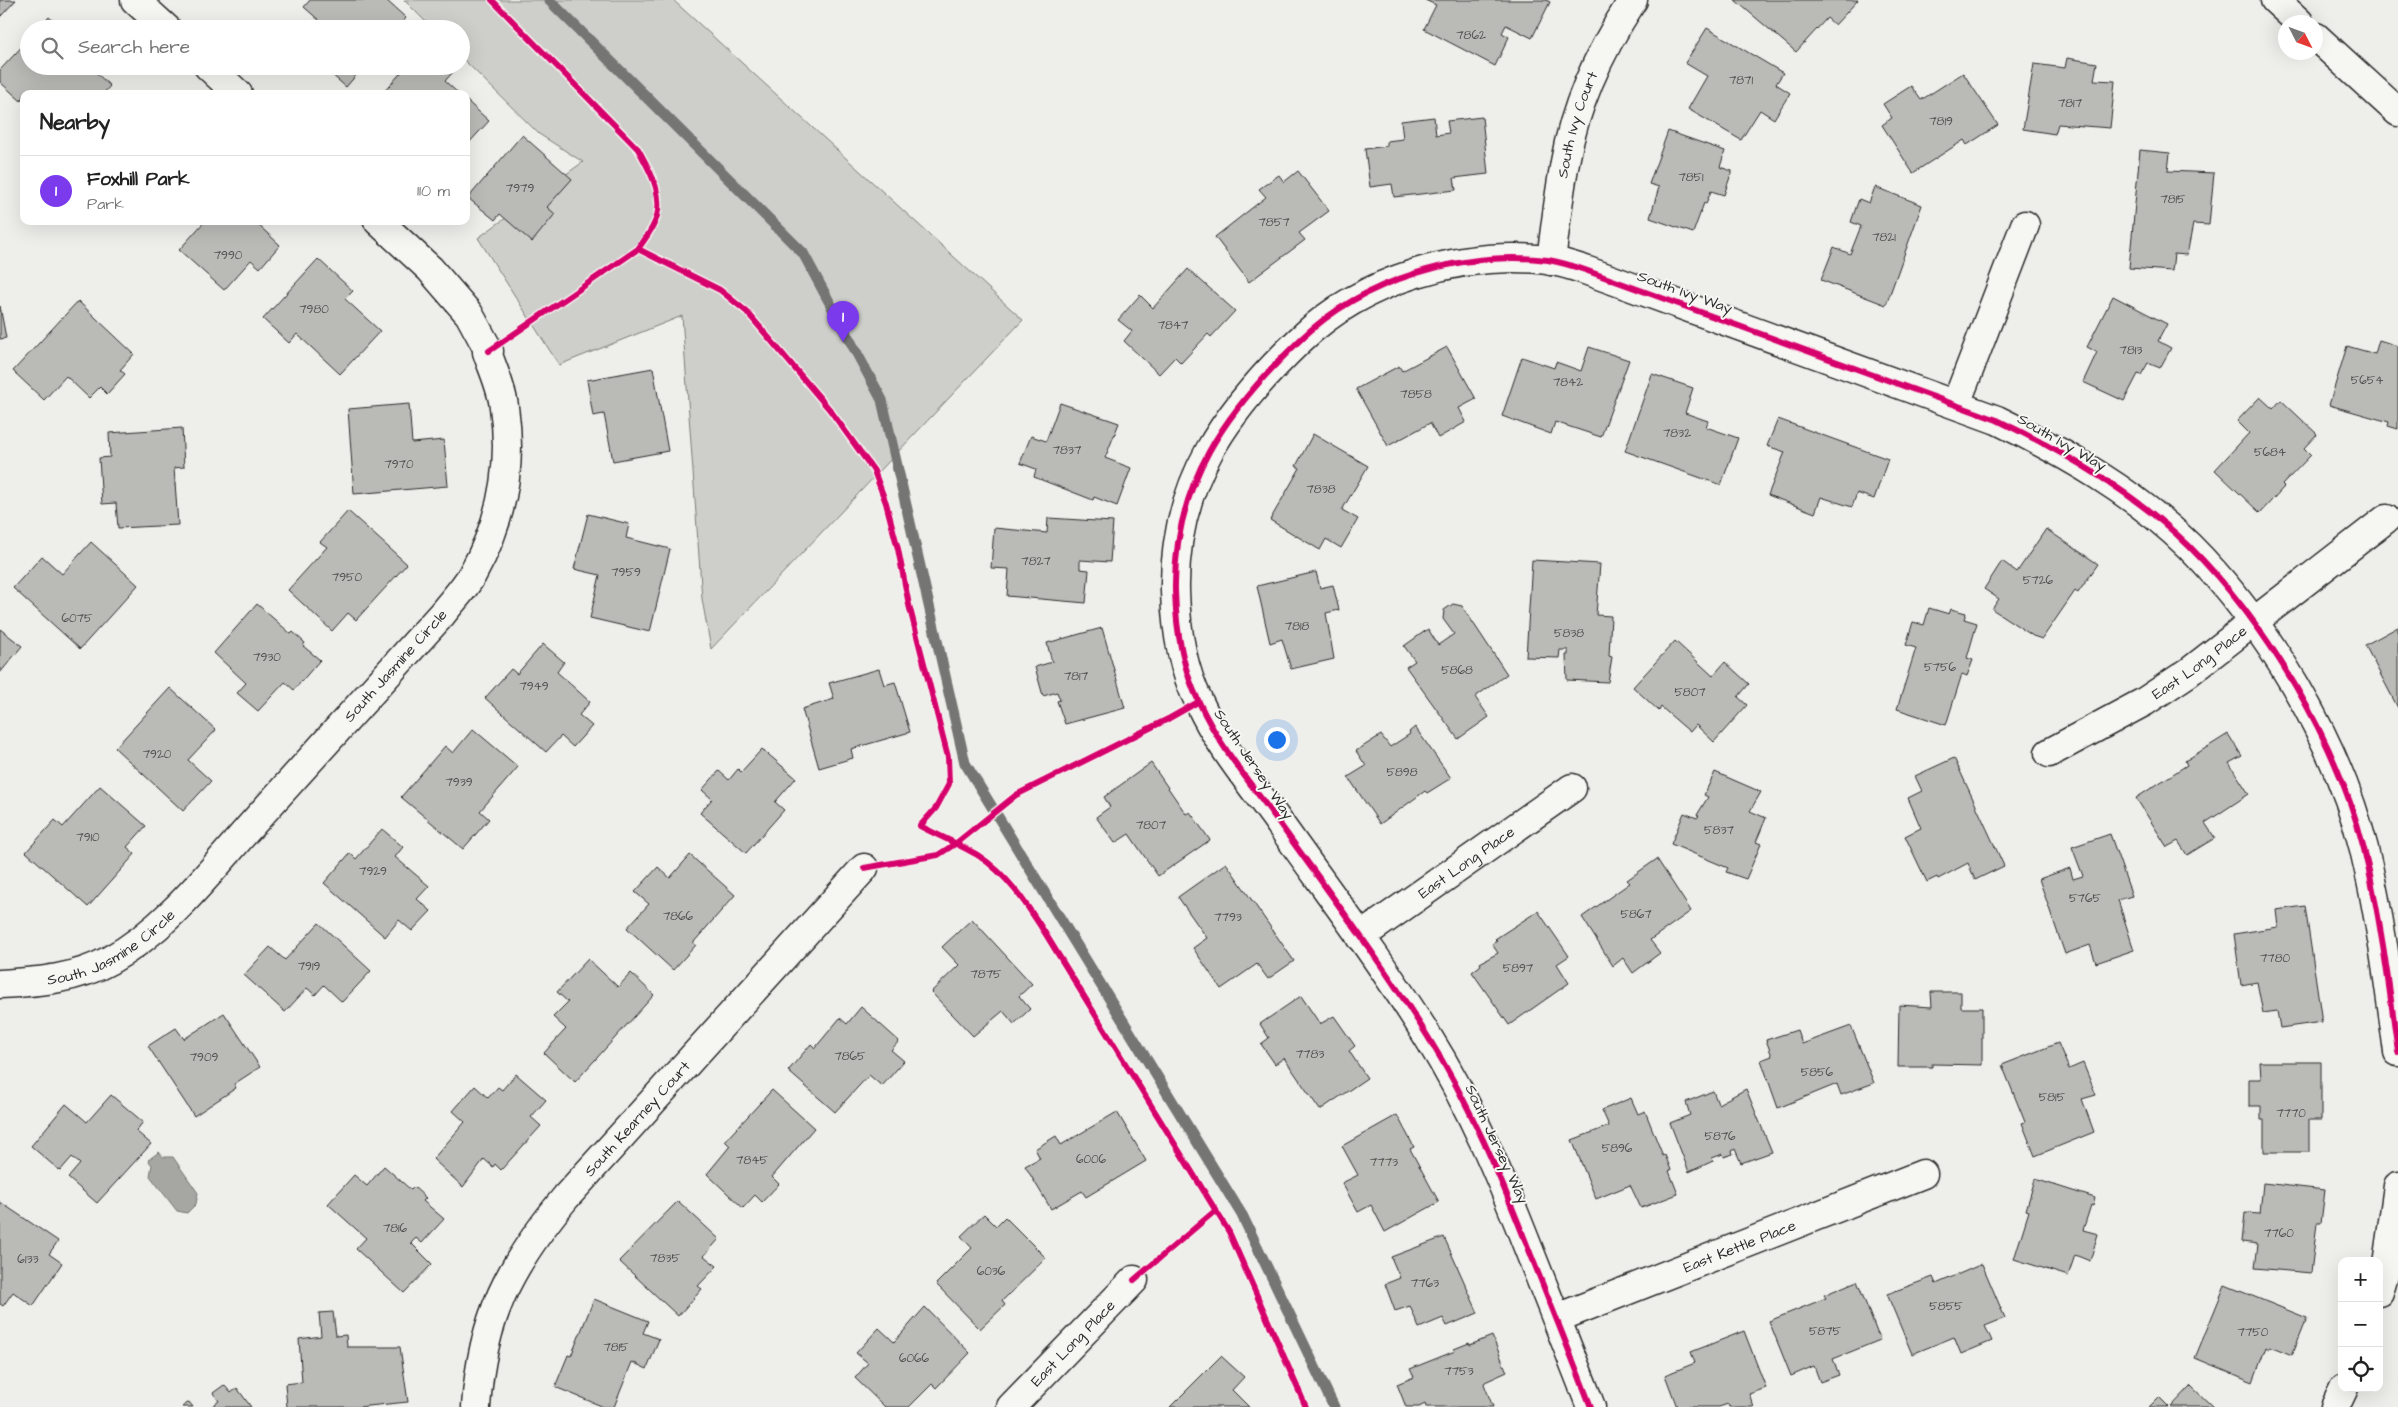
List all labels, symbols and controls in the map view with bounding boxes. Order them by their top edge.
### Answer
north arrow [2278,15,2323,60]
search box [20,20,470,75]
house number: 7862 [1456,27,1486,44]
icon: search [38,34,66,62]
text: Search here [78,34,190,61]
street label: South Ivy Court [1552,68,1603,180]
house number: 7871 [1729,72,1754,89]
house number: 7817 [2058,95,2083,112]
text: Nearby [40,108,110,137]
house number: 7819 [1929,113,1953,130]
text: Foxhill Park [87,166,190,193]
house number: 7851 [1678,169,1704,186]
text: 1 [55,180,57,202]
text: 110 m [417,180,450,202]
house number: 7979 [506,180,534,197]
house number: 7815 [2160,191,2186,208]
text: Park [87,193,124,215]
house number: 7857 [1258,214,1290,231]
house number: 7821 [1872,229,1896,246]
house number: 7990 [214,247,243,264]
street label: South Ivy Way [1634,266,1735,320]
house number: 7980 [299,301,329,318]
pin: 1 [827,301,859,342]
house number: 7847 [1158,317,1189,334]
house number: 7813 [2120,342,2142,359]
house number: 5654 [2351,372,2383,389]
house number: 7842 [1553,374,1583,391]
house number: 7858 [1400,386,1432,403]
street label: South Ivy Way [2013,408,2110,477]
house number: 7832 [1663,425,1691,442]
house number: 7837 [1053,442,1082,459]
house number: 5684 [2254,444,2286,461]
house number: 7970 [384,456,414,473]
house number: 7838 [1306,481,1336,498]
house number: 7827 [1021,553,1051,570]
house number: 7959 [611,564,641,581]
house number: 7950 [332,569,363,586]
house number: 5726 [2023,572,2054,589]
street label: South Jasmine Circle [339,605,452,727]
house number: 6075 [62,610,93,627]
house number: 7818 [1285,618,1309,635]
street label: East Long Place [2148,621,2252,705]
house number: 5838 [1554,625,1584,642]
house number: 7930 [253,649,281,666]
house number: 5756 [1924,659,1956,676]
house number: 5868 [1441,662,1473,679]
house number: 7817 [1064,668,1089,685]
house number: 7949 [519,678,549,695]
house number: 5807 [1674,684,1706,701]
street label: South Jersey Way [1208,705,1298,824]
your location [1264,727,1290,753]
house number: 7920 [143,746,172,763]
house number: 5898 [1387,764,1418,781]
house number: 7939 [445,774,473,791]
house number: 7807 [1136,817,1167,834]
street label: East Long Place [1414,821,1519,904]
house number: 5837 [1704,822,1735,839]
house number: 7910 [76,829,100,846]
house number: 7929 [359,863,387,880]
house number: 5765 [2069,890,2101,907]
street label: South Jasmine Circle [46,905,180,991]
house number: 5867 [1620,906,1652,923]
house number: 7866 [663,908,694,925]
house number: 7793 [1214,909,1242,926]
house number: 7780 [2260,950,2290,967]
house number: 7919 [298,958,320,975]
house number: 5897 [1503,960,1534,977]
house number: 7875 [970,966,1002,983]
house number: 7783 [1296,1046,1324,1063]
house number: 7865 [834,1048,866,1065]
house number: 7909 [190,1049,218,1066]
street label: South Kearney Court [580,1056,695,1181]
house number: 5856 [1801,1064,1834,1081]
street label: South Jersey Way [1459,1081,1533,1208]
house number: 5815 [2039,1089,2066,1106]
house number: 7770 [2276,1105,2306,1122]
house number: 5876 [1704,1128,1736,1145]
house number: 5896 [1602,1140,1633,1157]
house number: 6006 [1076,1151,1107,1168]
house number: 7845 [736,1152,768,1169]
house number: 7773 [1370,1154,1398,1171]
street label: East Kettle Place [1680,1215,1799,1278]
house number: 7816 [383,1220,408,1237]
house number: 7760 [2264,1225,2294,1242]
house number: 7835 [650,1250,680,1267]
house number: 6133 [17,1251,39,1268]
map controls [2338,1257,2383,1392]
button: + [2338,1257,2383,1302]
house number: 6036 [977,1263,1006,1280]
house number: 7763 [1411,1275,1439,1292]
street label: East Long Place [1026,1295,1120,1391]
house number: 5855 [1929,1298,1963,1315]
button: − [2338,1302,2383,1347]
house number: 5875 [1809,1323,1842,1340]
house number: 7750 [2238,1324,2269,1341]
house number: 7815 [603,1339,629,1356]
button: locate [2338,1347,2383,1392]
house number: 6066 [899,1350,930,1367]
house number: 7753 [1444,1363,1474,1380]

